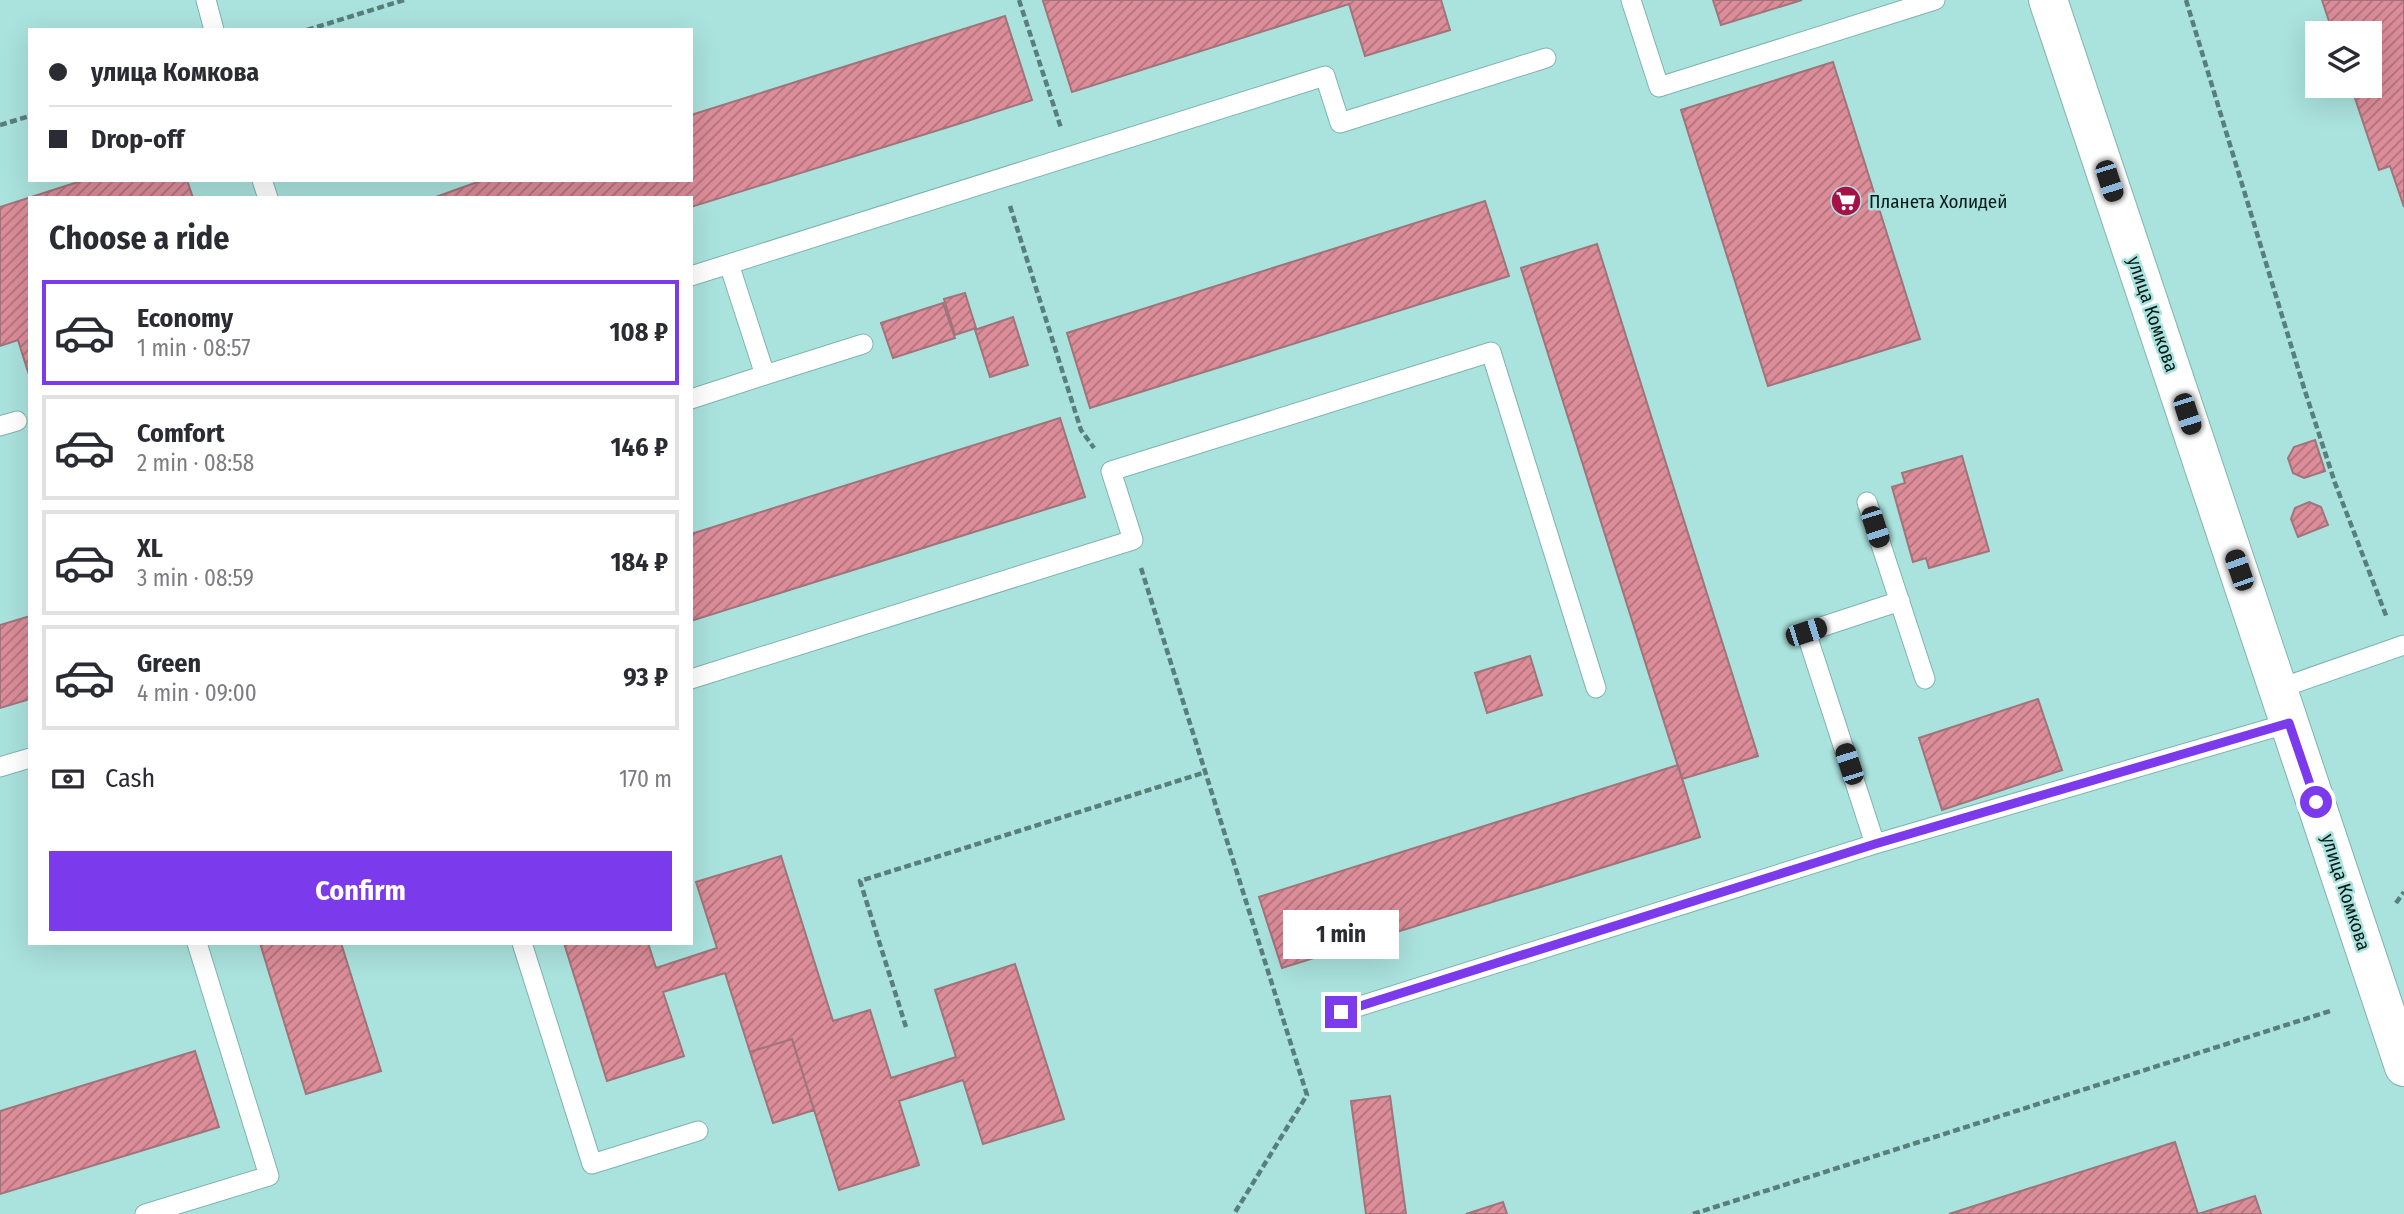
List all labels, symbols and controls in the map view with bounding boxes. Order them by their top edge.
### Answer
map controls [2305,21,2382,98]
button: layers [2305,21,2382,98]
text: улица Комкова [91,57,259,88]
text: Drop-off [91,124,184,155]
car [2093,158,2126,204]
supermarket icon: Планета Холидей [1829,184,1863,218]
place label: Планета Холидей [1869,190,2007,213]
text: Choose a ride [49,219,230,257]
street label: улица Комкова [2122,253,2184,375]
icon: car [53,301,116,364]
text: Economy [137,303,233,334]
text: 108 ₽ [610,317,668,348]
text: 1 min · 08:57 [137,334,251,362]
car [2171,391,2204,437]
icon: car [53,416,116,479]
text: Comfort [137,418,225,449]
text: 146 ₽ [611,432,668,463]
text: 2 min · 08:58 [137,449,254,477]
car [1859,504,1892,550]
icon: car [53,531,116,594]
text: XL [137,533,163,564]
text: 184 ₽ [610,547,668,578]
car [2223,547,2256,593]
text: 3 min · 08:59 [137,564,254,592]
car [1783,616,1830,648]
icon: car [53,646,116,709]
text: Green [137,648,201,679]
text: 93 ₽ [623,662,668,693]
text: 4 min · 09:00 [137,679,257,707]
car [1833,741,1866,787]
icon: cash [49,760,87,798]
text: Cash [105,763,155,794]
text: 170 m [619,765,672,793]
route start [2300,786,2332,818]
street label: улица Комкова [2316,831,2376,953]
button: Confirm [49,851,672,931]
callout: 1 min [1283,911,1399,960]
text: 1 min [1316,920,1366,948]
route end [1325,996,1357,1028]

